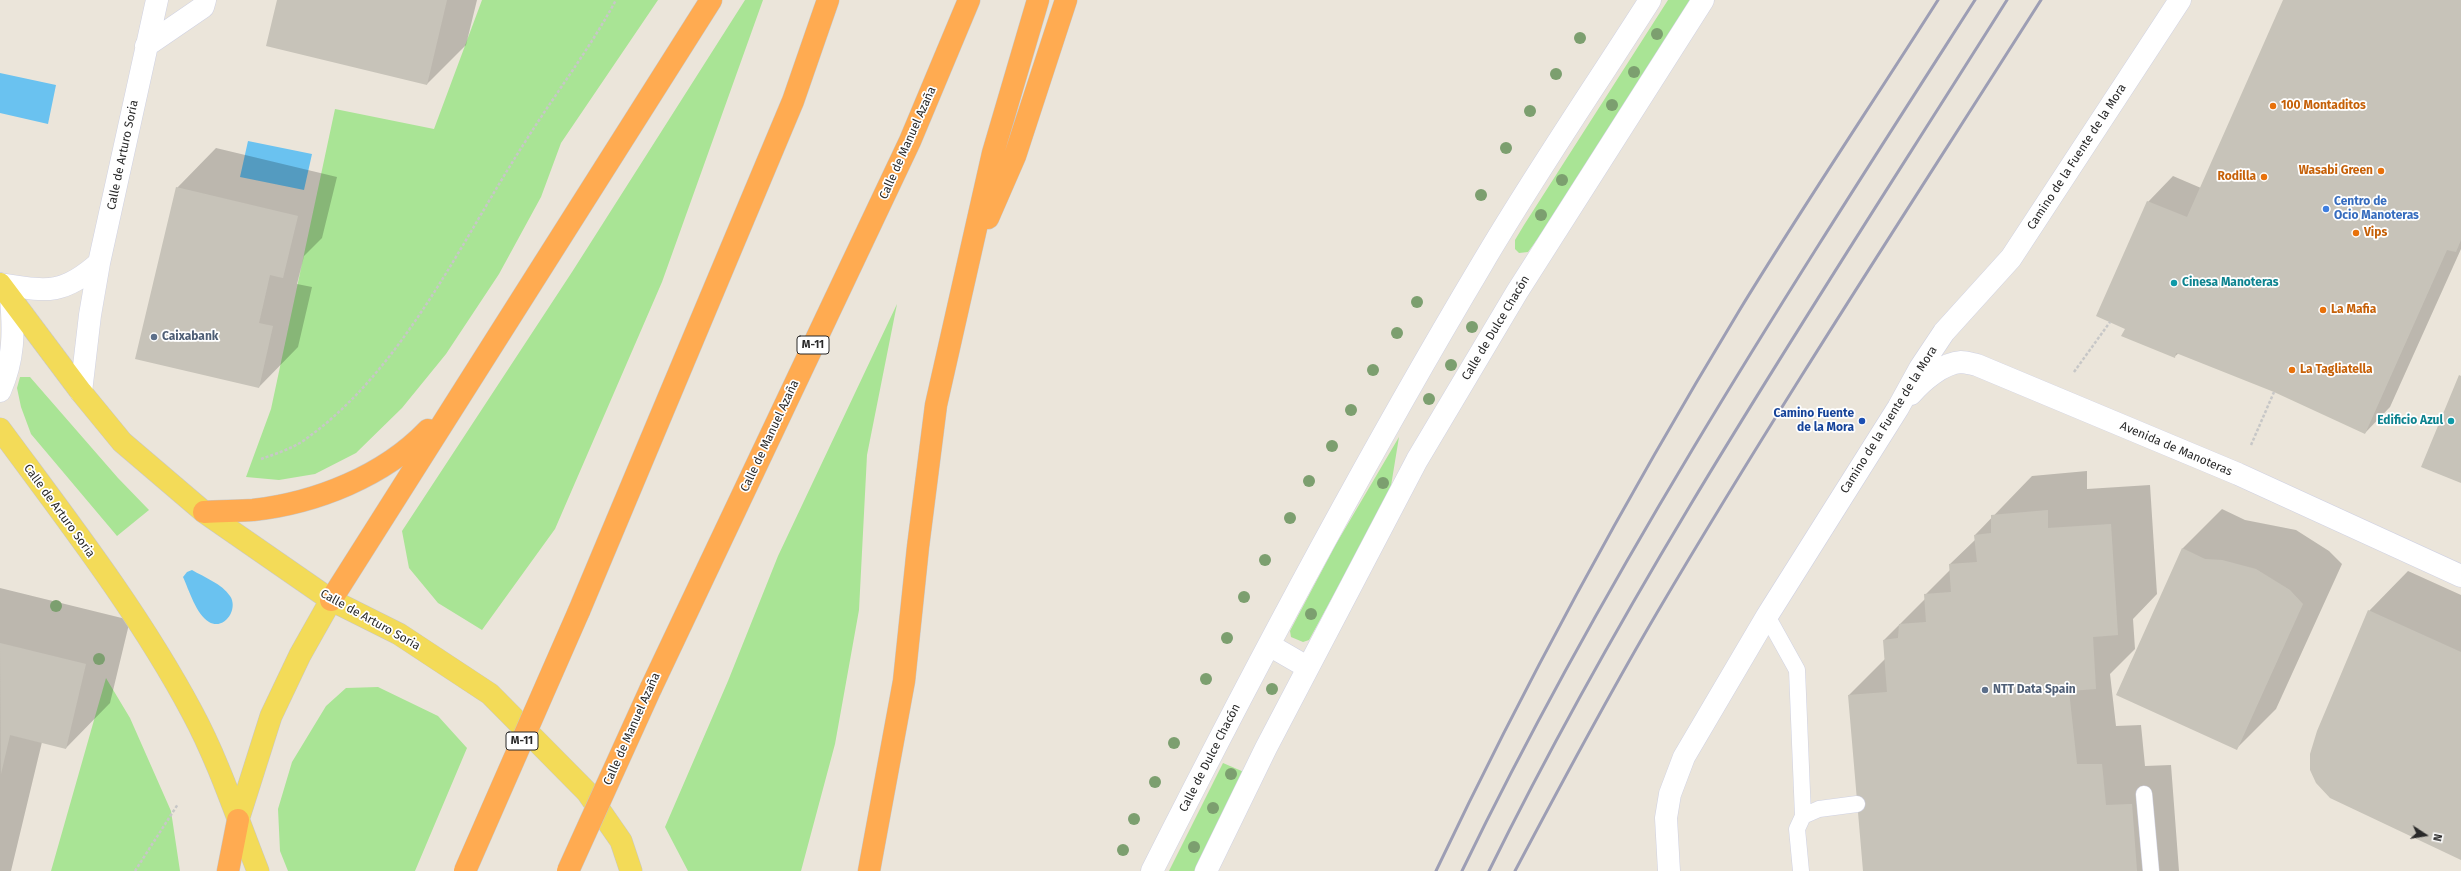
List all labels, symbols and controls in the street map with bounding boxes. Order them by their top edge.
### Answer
street label: Camino de la Fuente de la Mora [2024,81,2130,233]
street label: Calle de Manuel Azaña [877,84,939,202]
street label: Calle de Arturo Soria [104,99,142,211]
place label: 100 Montaditos [2281,99,2366,113]
marker: 100 Montaditos [2268,101,2278,111]
place label: Wasabi Green [2299,164,2373,178]
marker: Wasabi Green [2376,166,2386,176]
place label: Rodilla [2218,170,2256,184]
marker: Rodilla [2259,172,2269,182]
place label: Centro de Ocio Manoteras [2334,195,2419,223]
marker: Centro de Ocio Manoteras [2321,204,2331,214]
place label: Vips [2364,226,2387,240]
marker: Vips [2351,228,2361,238]
street label: Calle de Dulce Chacón [1459,273,1533,383]
place label: Cinesa Manoteras [2182,276,2279,290]
marker: Cinesa Manoteras [2169,278,2179,288]
place label: La Mafia [2331,303,2376,317]
marker: La Mafia [2318,305,2328,315]
place label: Caixabank [162,330,218,344]
marker: Caixabank [149,332,159,342]
road number: M-11 [797,336,829,354]
street label: Camino de la Fuente de la Mora [1838,344,1940,496]
place label: La Tagliatella [2300,363,2373,377]
marker: La Tagliatella [2287,365,2297,375]
street label: Calle de Manuel Azaña [738,378,802,494]
place label: Camino Fuente de la Mora [1773,407,1854,435]
place label: Edificio Azul [2377,414,2443,428]
marker: Camino Fuente de la Mora [1857,416,1867,426]
marker: Edificio Azul [2446,416,2456,426]
street label: Avenida de Manoteras [2118,419,2234,479]
street label: Calle de Arturo Soria [20,461,98,561]
street label: Calle de Arturo Soria [318,587,422,653]
street label: Calle de Manuel Azaña [601,670,663,788]
place label: NTT Data Spain [1993,683,2076,697]
marker: NTT Data Spain [1980,685,1990,695]
street label: Calle de Dulce Chacón [1176,701,1244,815]
road number: M-11 [506,732,538,750]
north arrow [2405,815,2445,855]
text: N [2430,833,2444,843]

